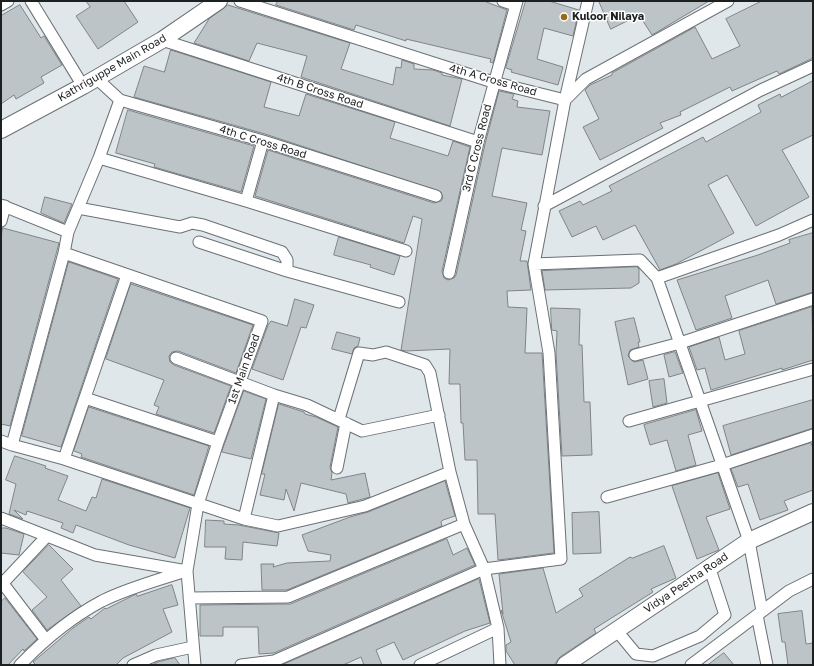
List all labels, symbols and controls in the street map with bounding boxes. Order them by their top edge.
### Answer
place label: Kuloor Nilaya [572,10,644,24]
marker: Kuloor Nilaya [559,12,569,22]
street label: Kathriguppe Main Road [55,31,169,105]
street label: 4th A Cross Road [448,61,538,99]
street label: 4th B Cross Road [275,71,365,111]
street label: 3rd C Cross Road [460,103,494,193]
street label: 4th C Cross Road [218,122,308,162]
street label: 1st Main Road [225,332,263,406]
street label: Vidya Peetha Road [641,550,731,616]

